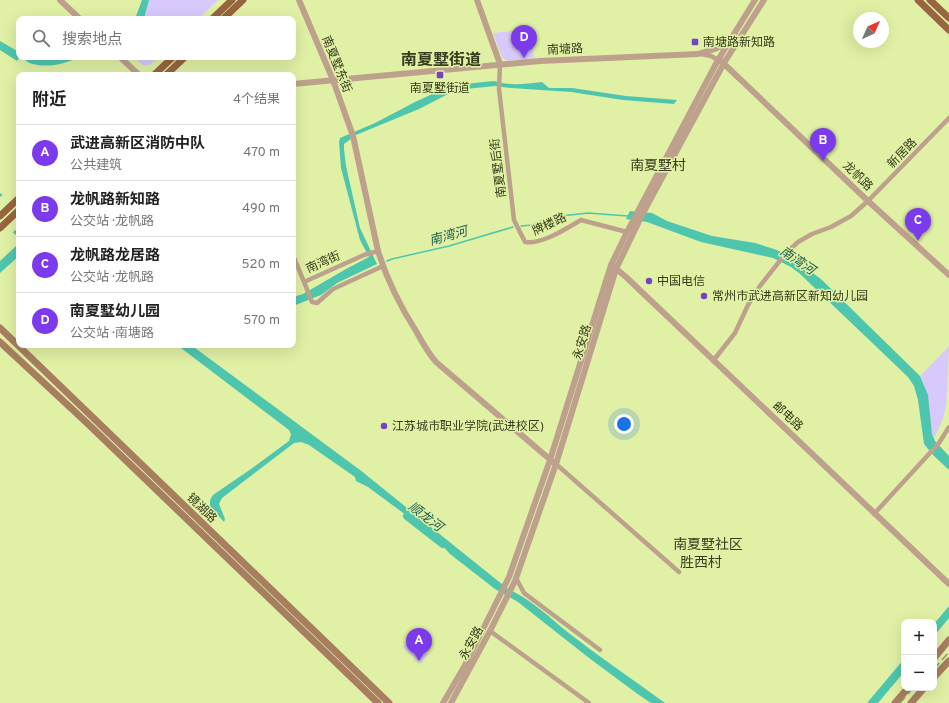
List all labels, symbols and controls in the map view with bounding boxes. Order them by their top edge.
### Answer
north arrow [853,12,889,48]
search box [16,16,296,60]
pin: D [511,25,537,58]
icon: search [30,27,52,49]
text: 搜索地点 [62,31,122,50]
street label: 南夏墅东街 [317,34,355,95]
place label: 南塘路新知路 [703,35,775,51]
marker: 南塘路新知路 [690,37,700,47]
street label: 南塘路 [547,41,583,59]
district label: 南夏墅街道 [401,51,481,71]
marker: 南夏墅街道 [435,70,445,80]
place label: 南夏墅街道 [410,81,470,97]
text: 附近 [32,90,66,112]
text: 4个结果 [233,92,280,108]
pin: B [810,128,836,161]
text: 武进高新区消防中队 [70,135,205,154]
street label: 新居路 [884,135,921,172]
street label: 南夏墅后街 [487,137,511,199]
text: A [40,145,50,161]
text: 470 m [243,145,280,161]
district label: 南夏墅村 [630,157,686,175]
text: 公共建筑 [70,158,122,174]
street label: 龙帆路 [839,158,876,195]
text: 龙帆路新知路 [70,191,160,210]
text: B [41,201,49,217]
text: 490 m [242,201,280,217]
pin: C [905,208,931,241]
street label: 牌楼路 [530,210,569,240]
text: 公交站 · 龙帆路 [70,214,154,230]
water label: 南湾河 [427,222,472,250]
water label: 南湾河 [776,243,821,281]
text: 龙帆路龙居路 [70,247,160,266]
street label: 南湾街 [304,248,343,278]
text: C [41,257,49,273]
text: 520 m [242,257,280,273]
text: 公交站 · 龙帆路 [70,270,154,286]
place label: 中国电信 [657,274,705,290]
marker: 中国电信 [644,276,654,286]
place label: 常州市武进高新区新知幼儿园 [712,289,868,305]
marker: 常州市武进高新区新知幼儿园 [699,291,709,301]
text: 南夏墅幼儿园 [70,303,160,322]
text: D [40,313,50,329]
text: 570 m [243,313,280,329]
street label: 永安路 [570,323,596,362]
text: 公交站 · 南塘路 [70,326,154,342]
street label: 邮电路 [769,399,806,435]
your location [614,414,634,434]
place label: 江苏城市职业学院(武进校区) [392,419,544,435]
marker: 江苏城市职业学院(武进校区) [379,421,389,431]
street label: 镜湖路 [183,490,220,527]
water label: 顺龙河 [404,499,448,538]
district label: 南夏墅社区 [673,537,743,554]
district label: 胜西村 [680,554,722,572]
map controls [901,619,937,691]
button: + [901,619,937,655]
street label: 永安路 [456,624,488,663]
pin: A [406,628,432,661]
button: − [901,655,937,691]

